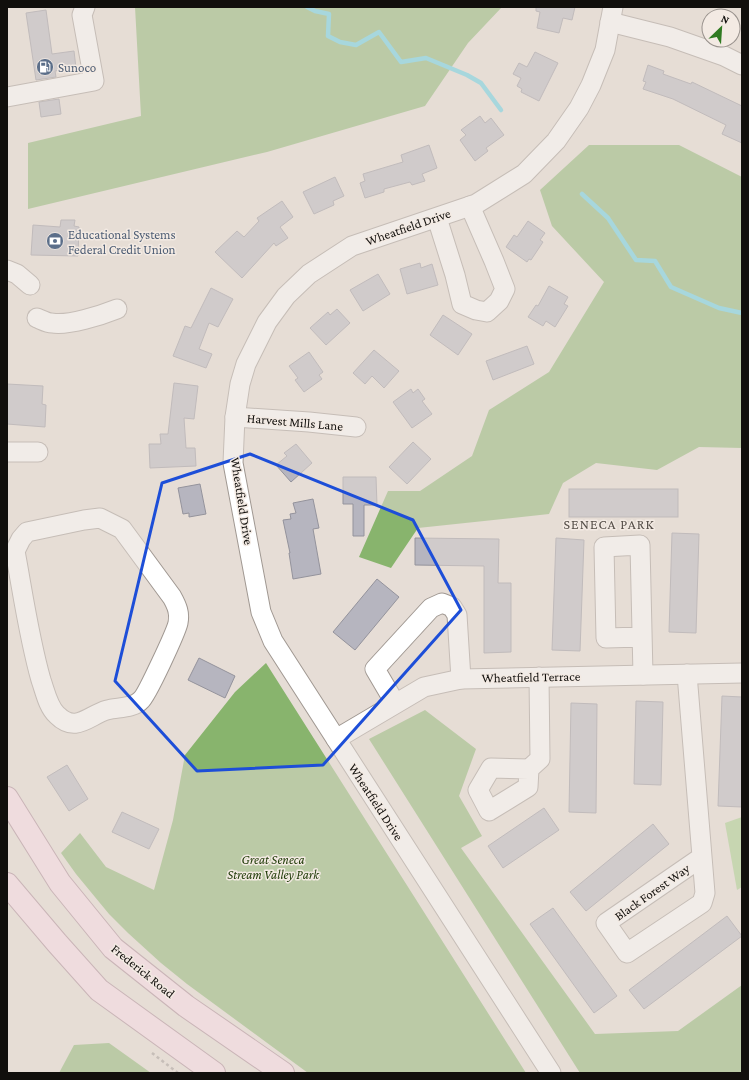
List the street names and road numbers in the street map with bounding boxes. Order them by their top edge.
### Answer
street label: Wheatfield Drive [364,205,453,249]
street label: Harvest Mills Lane [246,410,344,434]
street label: Wheatfield Drive [228,456,256,546]
street label: Wheatfield Terrace [482,669,581,685]
street label: Wheatfield Drive [346,761,407,843]
street label: Black Forest Way [612,860,693,923]
street label: Frederick Road [108,941,178,1001]

